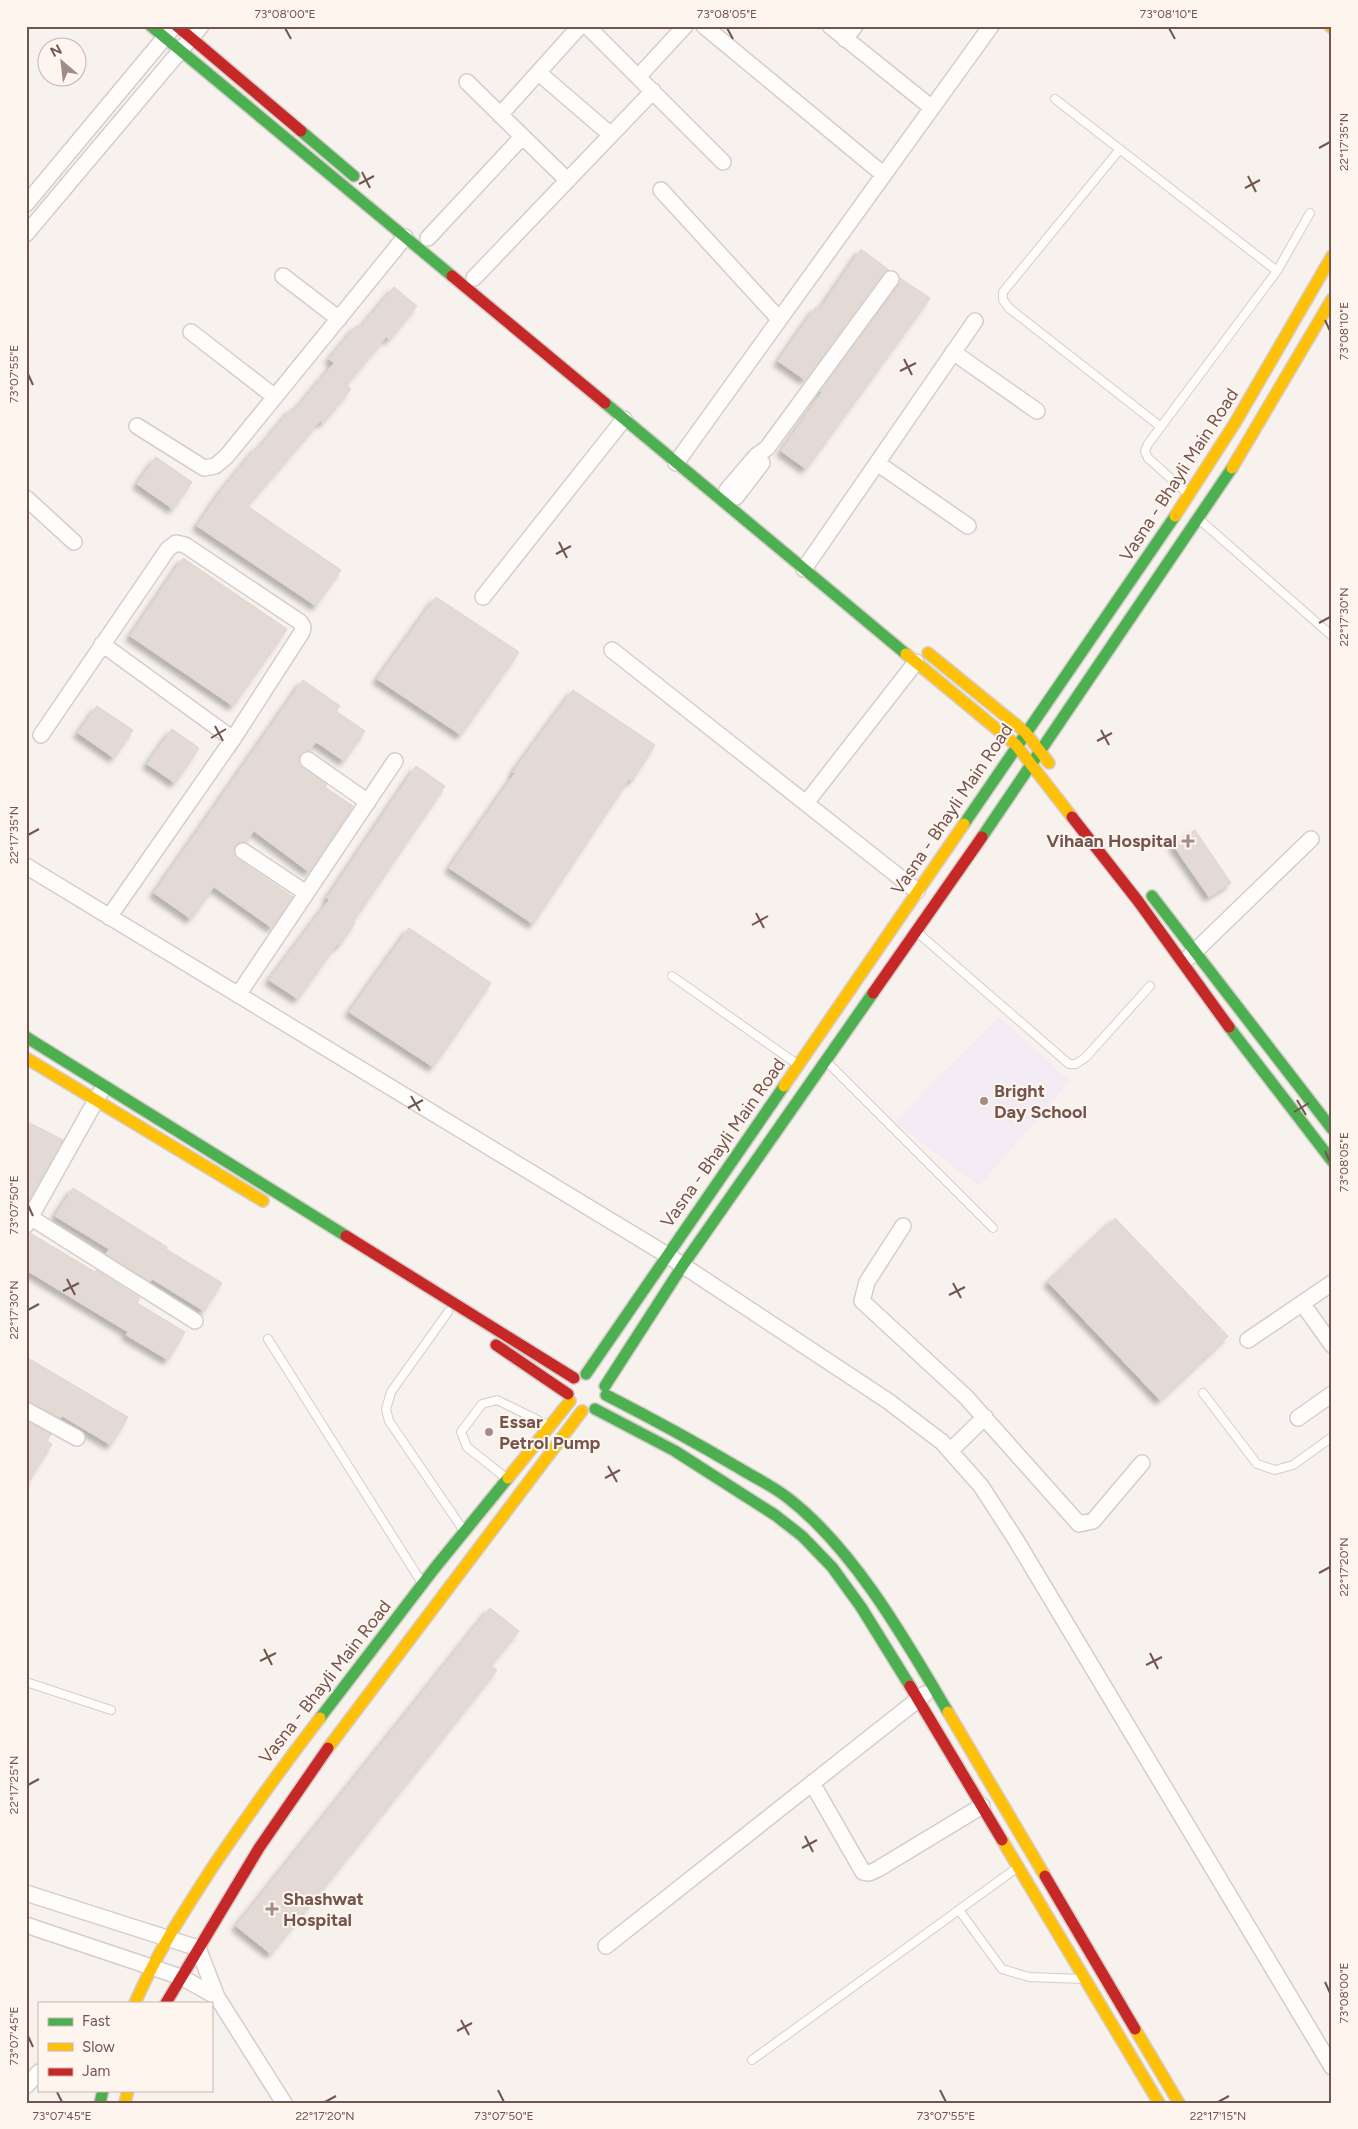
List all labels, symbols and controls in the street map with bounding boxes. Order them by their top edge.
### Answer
text: 73°08'00"E [254,7,316,21]
text: 73°08'05"E [697,7,757,21]
text: 73°08'10"E [1140,7,1198,21]
north arrow [38,38,88,88]
text: N [47,41,65,61]
text: 22°17'35"N [1337,113,1351,171]
text: 73°08'10"E [1337,302,1351,360]
text: 73°07'55"E [7,345,21,403]
street label: Vasna - Bhayli Main Road [1115,384,1243,566]
text: 22°17'30"N [1337,588,1351,647]
street label: Vasna - Bhayli Main Road [887,719,1017,899]
text: 22°17'35"N [7,806,21,864]
place label: Vihaan Hospital [1046,830,1177,852]
marker: Vihaan Hospital [1181,834,1195,848]
street label: Vasna - Bhayli Main Road [656,1054,790,1232]
place label: Bright Day School [994,1080,1087,1123]
marker: Bright Day School [978,1095,990,1107]
text: 73°08'05"E [1337,1132,1351,1192]
text: 73°07'50"E [7,1175,21,1235]
text: 22°17'30"N [7,1281,21,1340]
place label: Essar Petrol Pump [499,1411,601,1454]
marker: Essar Petrol Pump [483,1426,495,1438]
text: 22°17'20"N [1337,1537,1351,1597]
street label: Vasna - Bhayli Main Road [254,1596,396,1768]
text: 22°17'25"N [7,1756,21,1814]
place label: Shashwat Hospital [283,1888,364,1931]
marker: Shashwat Hospital [265,1902,279,1916]
text: 73°08'00"E [1337,1962,1351,2024]
legend [38,2002,212,2092]
text: 73°07'45"E [7,2006,21,2066]
text: Fast [82,2012,111,2030]
text: Slow [82,2038,115,2056]
text: Jam [82,2062,110,2080]
text: 73°07'45"E [32,2109,92,2123]
text: 22°17'20"N [295,2109,355,2123]
text: 73°07'50"E [474,2109,534,2123]
text: 73°07'55"E [917,2109,975,2123]
text: 22°17'15"N [1190,2109,1246,2123]

